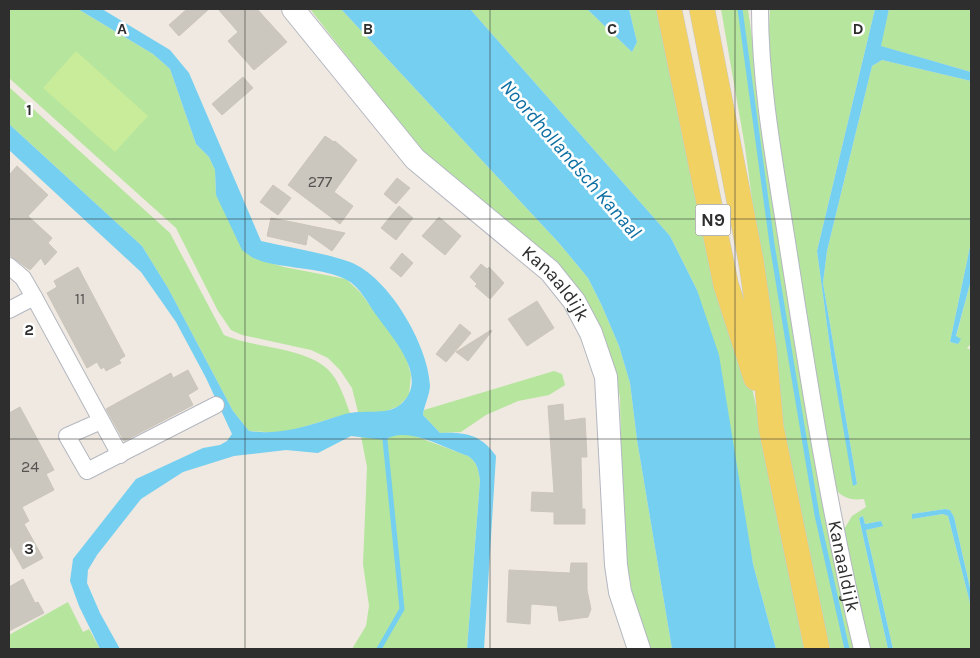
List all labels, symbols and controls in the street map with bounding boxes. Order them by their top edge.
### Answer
text: A [117,19,127,38]
text: B [363,19,373,38]
text: C [607,19,617,38]
text: D [853,19,864,38]
water label: Noordhollandsch Kanaal [496,75,646,243]
text: 1 [26,100,32,119]
house number: 277 [308,172,333,191]
road number: N9 [696,204,730,236]
street label: Kanaaldijk [517,241,594,325]
house number: 11 [75,289,85,308]
text: 2 [24,320,34,339]
house number: 24 [21,457,39,476]
street label: Kanaaldijk [823,518,864,615]
text: 3 [24,539,34,558]

